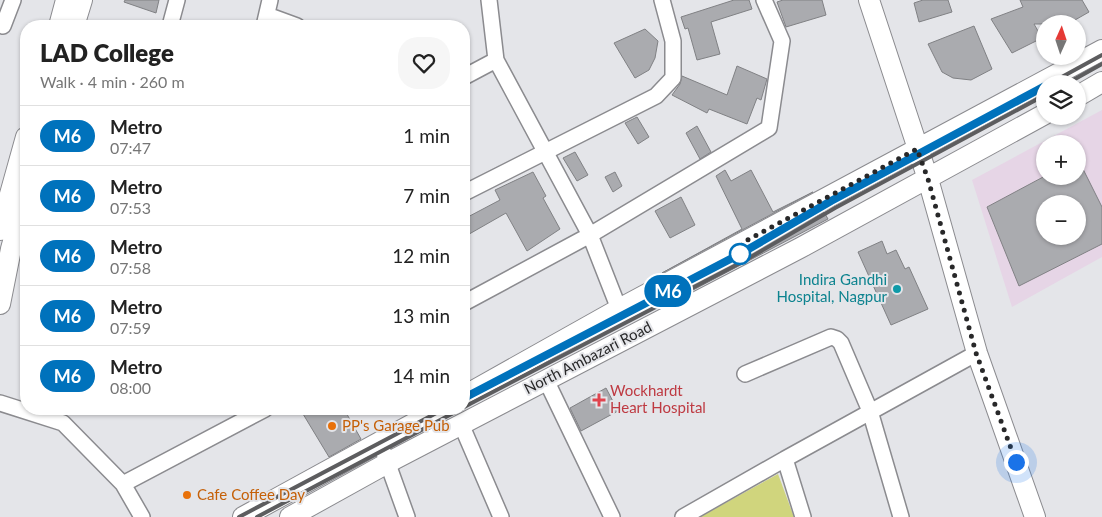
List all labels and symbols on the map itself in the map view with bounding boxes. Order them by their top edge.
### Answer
north arrow [1036,15,1086,65]
unlabelled marker [729,243,751,265]
place label: Indira Gandhi Hospital, Nagpur [776,270,888,305]
line badge: M6 [646,275,690,307]
marker: Indira Gandhi Hospital, Nagpur [891,283,903,295]
street label: North Ambazari Road [521,317,654,397]
place label: Wockhardt Heart Hospital [610,381,706,416]
marker: Wockhardt Heart Hospital [592,393,606,407]
place label: PP's Garage Pub [342,416,450,434]
marker: PP's Garage Pub [326,420,338,432]
your location [1004,450,1029,475]
place label: Cafe Coffee Day [197,485,305,503]
marker: Cafe Coffee Day [181,489,193,501]

